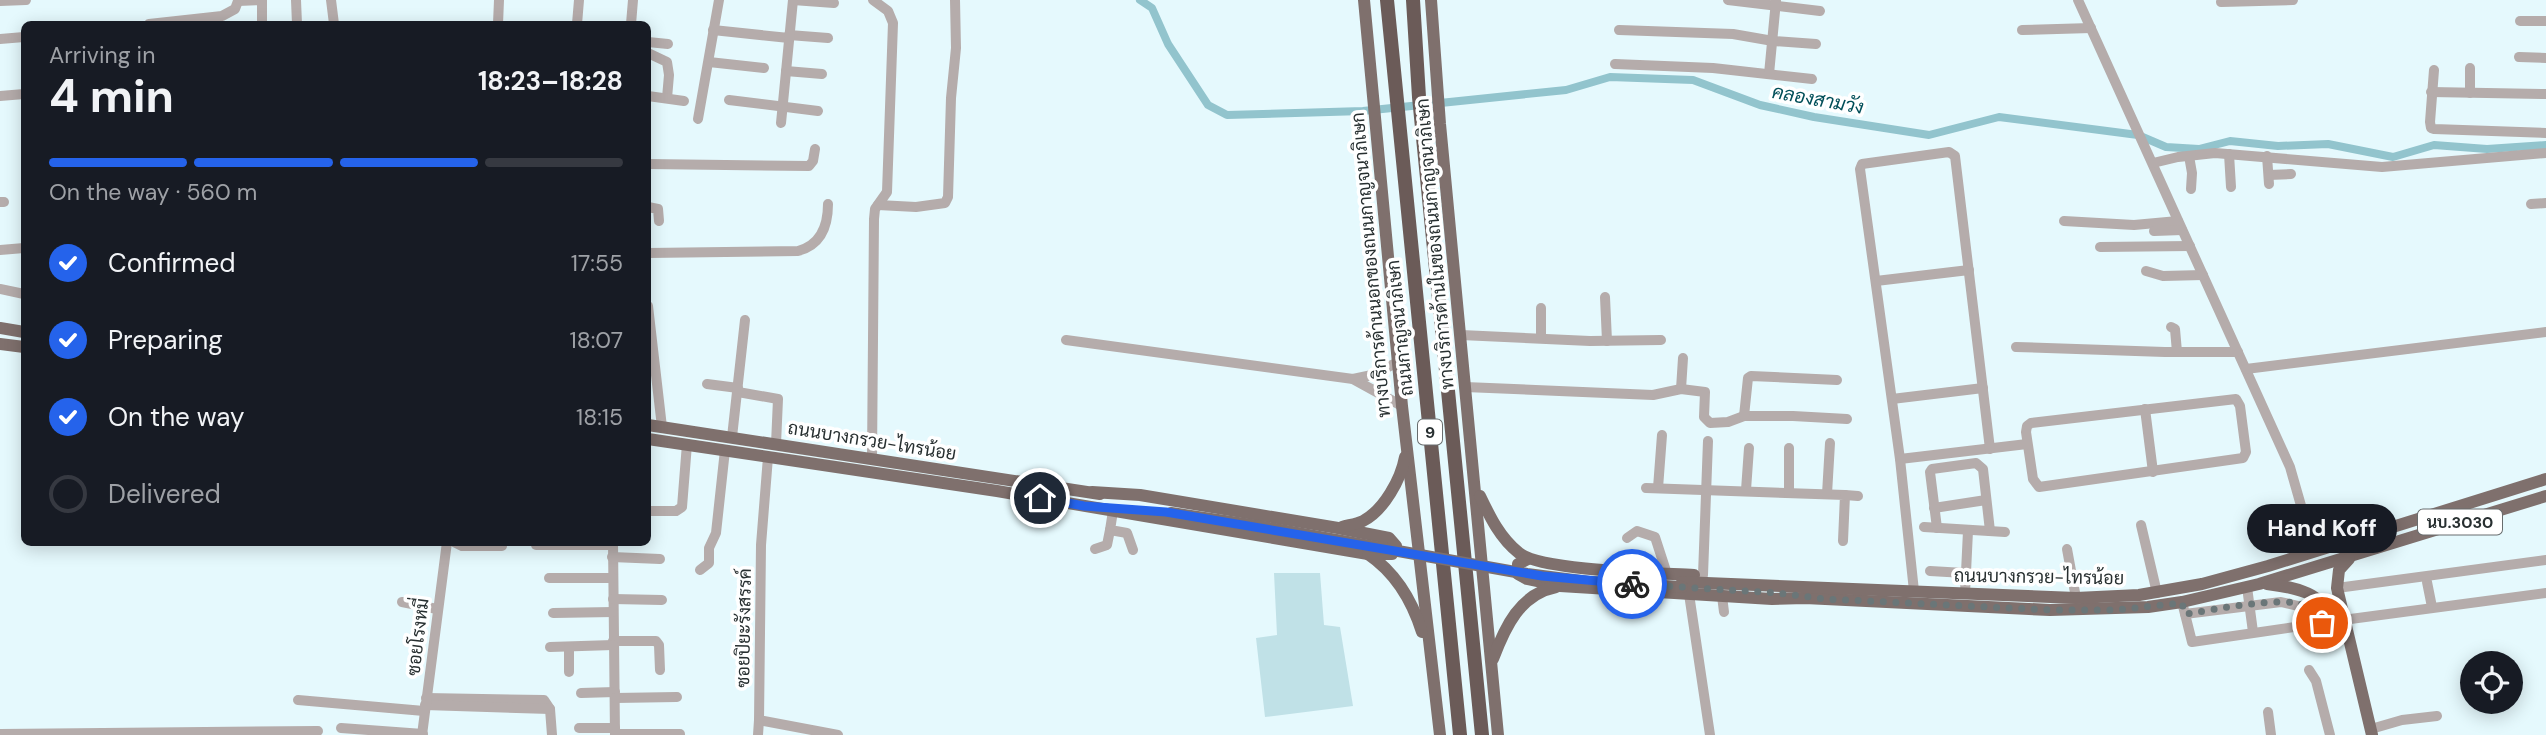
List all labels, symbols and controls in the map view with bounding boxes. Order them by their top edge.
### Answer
text: Arriving in [49,40,155,70]
text: 18:23–18:28 [478,64,623,98]
text: 4 min [49,66,174,126]
water label: คลองสามวัง [1770,79,1866,120]
street label: ทางบริการด้านในของถนนกาญจนาภิเษก [1409,97,1460,391]
street label: ทางบริการด้านนอกของถนนกาญจนาภิเษก [1346,111,1396,419]
text: On the way · 560 m [49,177,257,207]
icon: check [49,244,87,282]
text: Confirmed [108,246,235,280]
text: 17:55 [571,248,623,278]
street label: ถนนกาญจนาภิเษก [1381,259,1419,397]
icon: check [49,321,87,359]
text: Preparing [108,323,223,357]
text: 18:07 [570,325,623,355]
icon: check [49,398,87,436]
text: On the way [108,400,244,434]
text: 18:15 [576,402,623,432]
street label: ถนนบางกรวย-ไทรน้อย [786,415,958,466]
road number: 9 [1418,420,1442,444]
pin [1010,468,1070,528]
text: Delivered [108,477,221,511]
icon: home [1021,479,1059,517]
callout: Hand Koff [2247,504,2397,553]
road number: นบ.3030 [2418,509,2502,534]
text: Hand Koff [2267,513,2377,543]
courier [1597,549,1667,619]
street label: ถนนบางกรวย-ไทรน้อย [1954,563,2124,590]
icon: bike [1613,565,1651,603]
street label: ซอยปิยะรังสรรค์ [730,568,757,688]
pin [2292,593,2352,653]
street label: ซอยโรงหมี่ [397,596,435,677]
icon: bag [2303,604,2341,642]
map controls [2460,651,2523,714]
button: locate [2460,651,2523,714]

